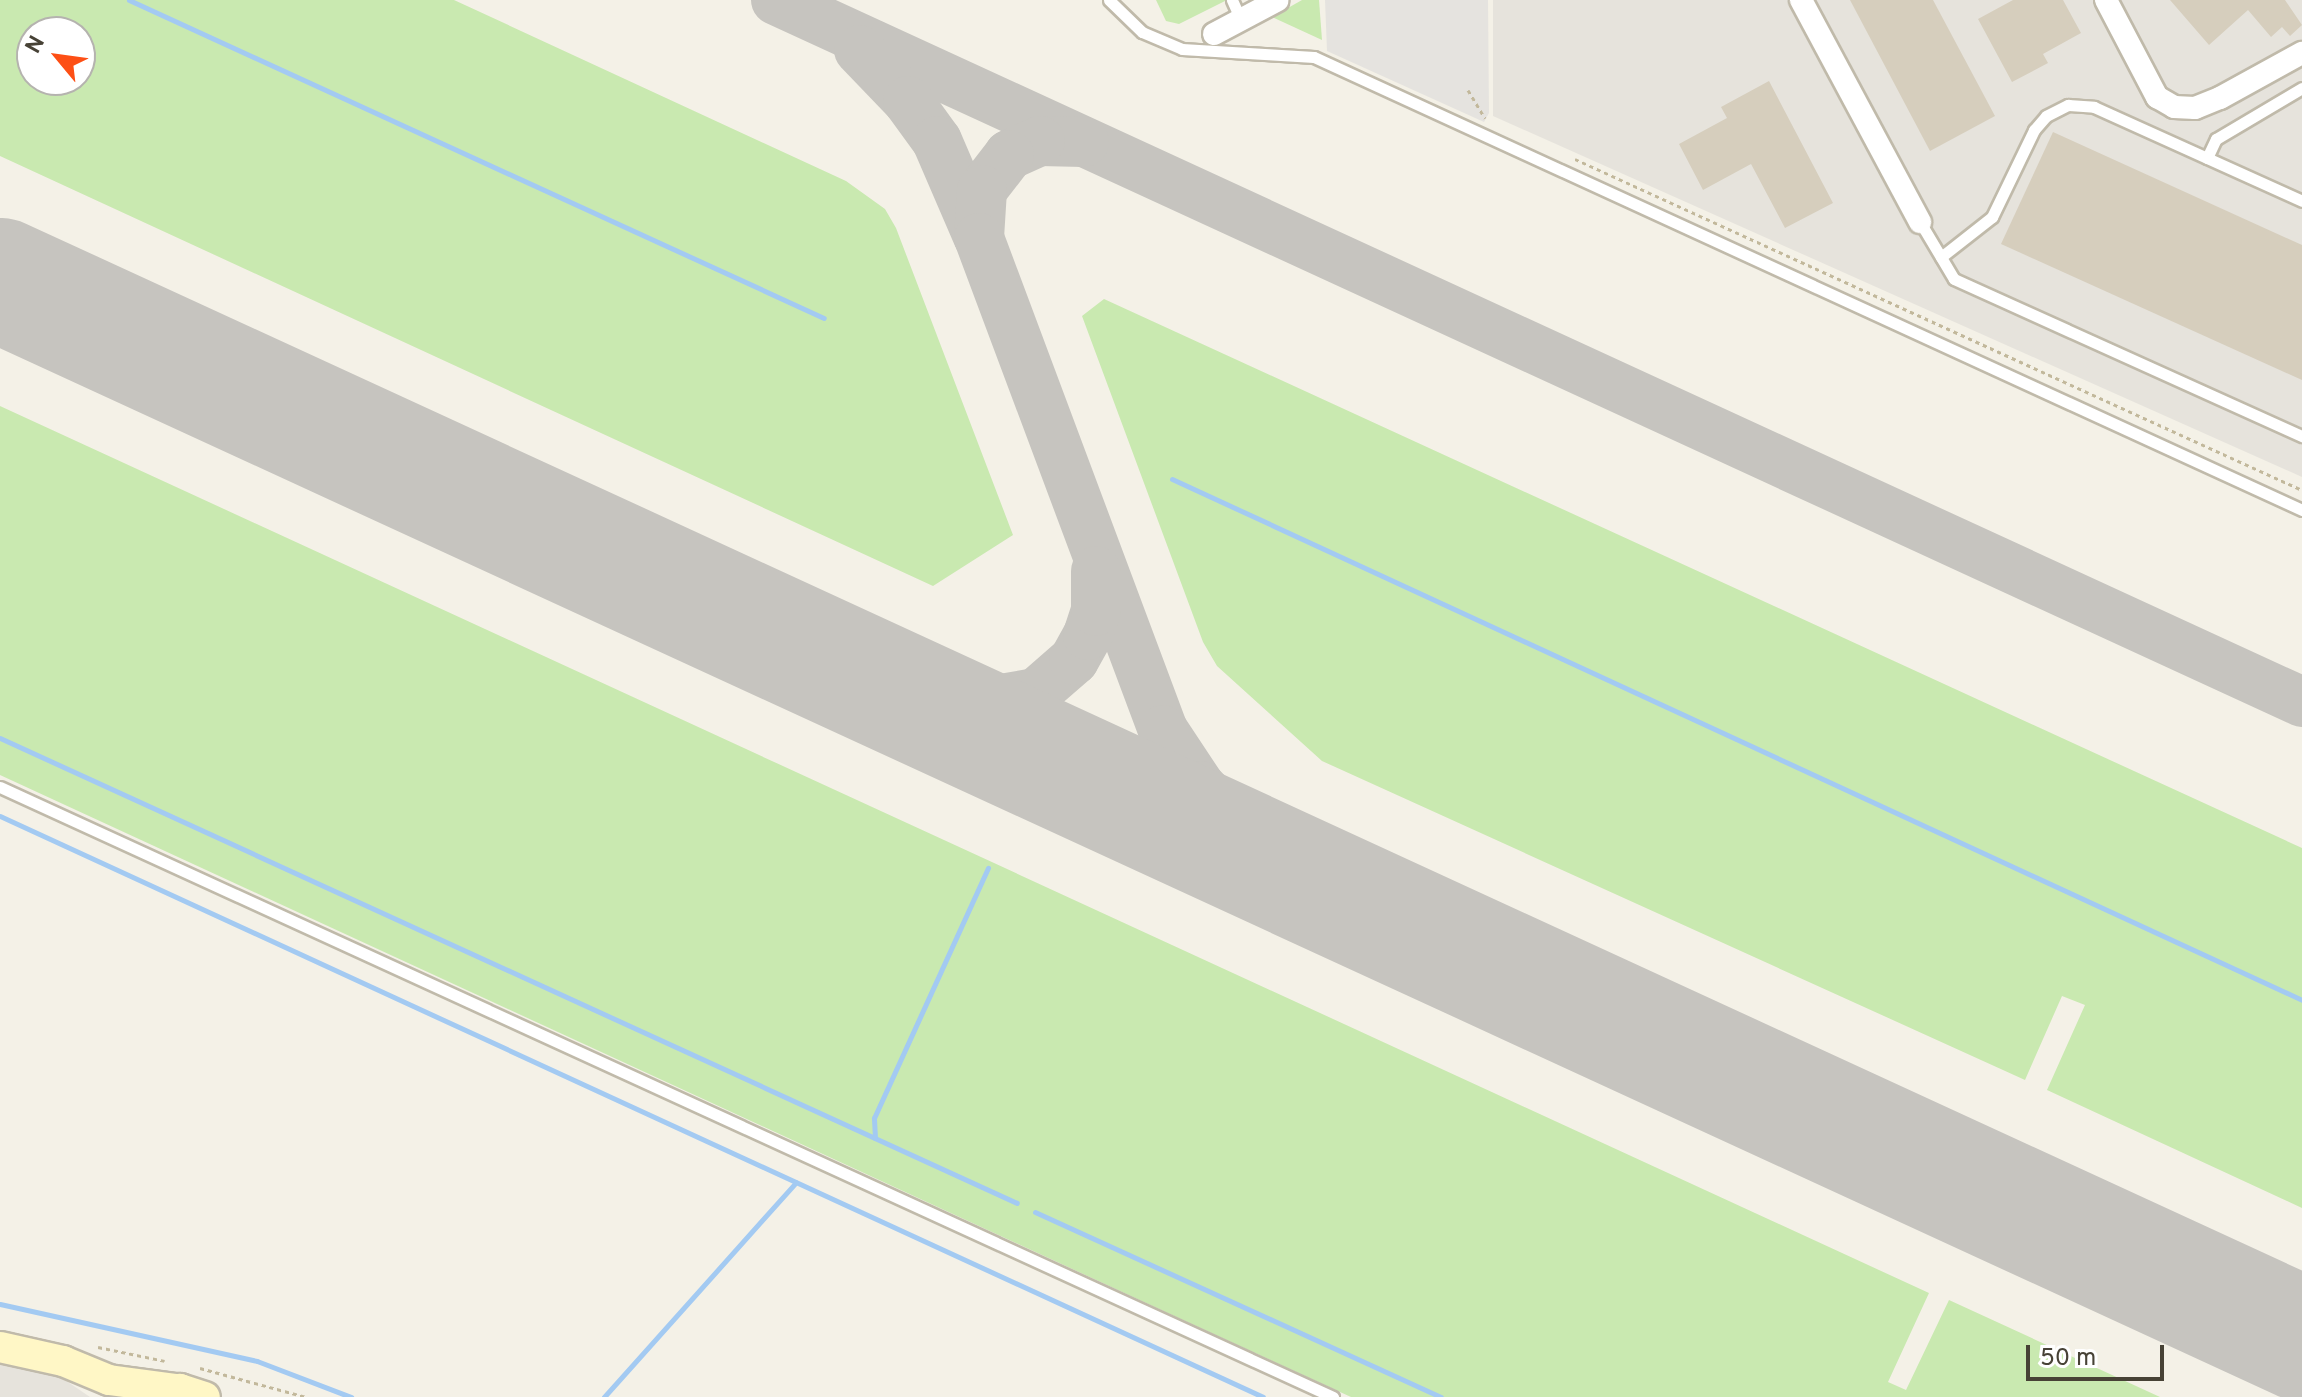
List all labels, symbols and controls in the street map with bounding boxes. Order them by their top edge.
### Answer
north arrow [16,16,96,96]
text: N [21,32,52,59]
scale bar [2030,1329,2168,1379]
text: 50 m [2040,1344,2096,1374]

